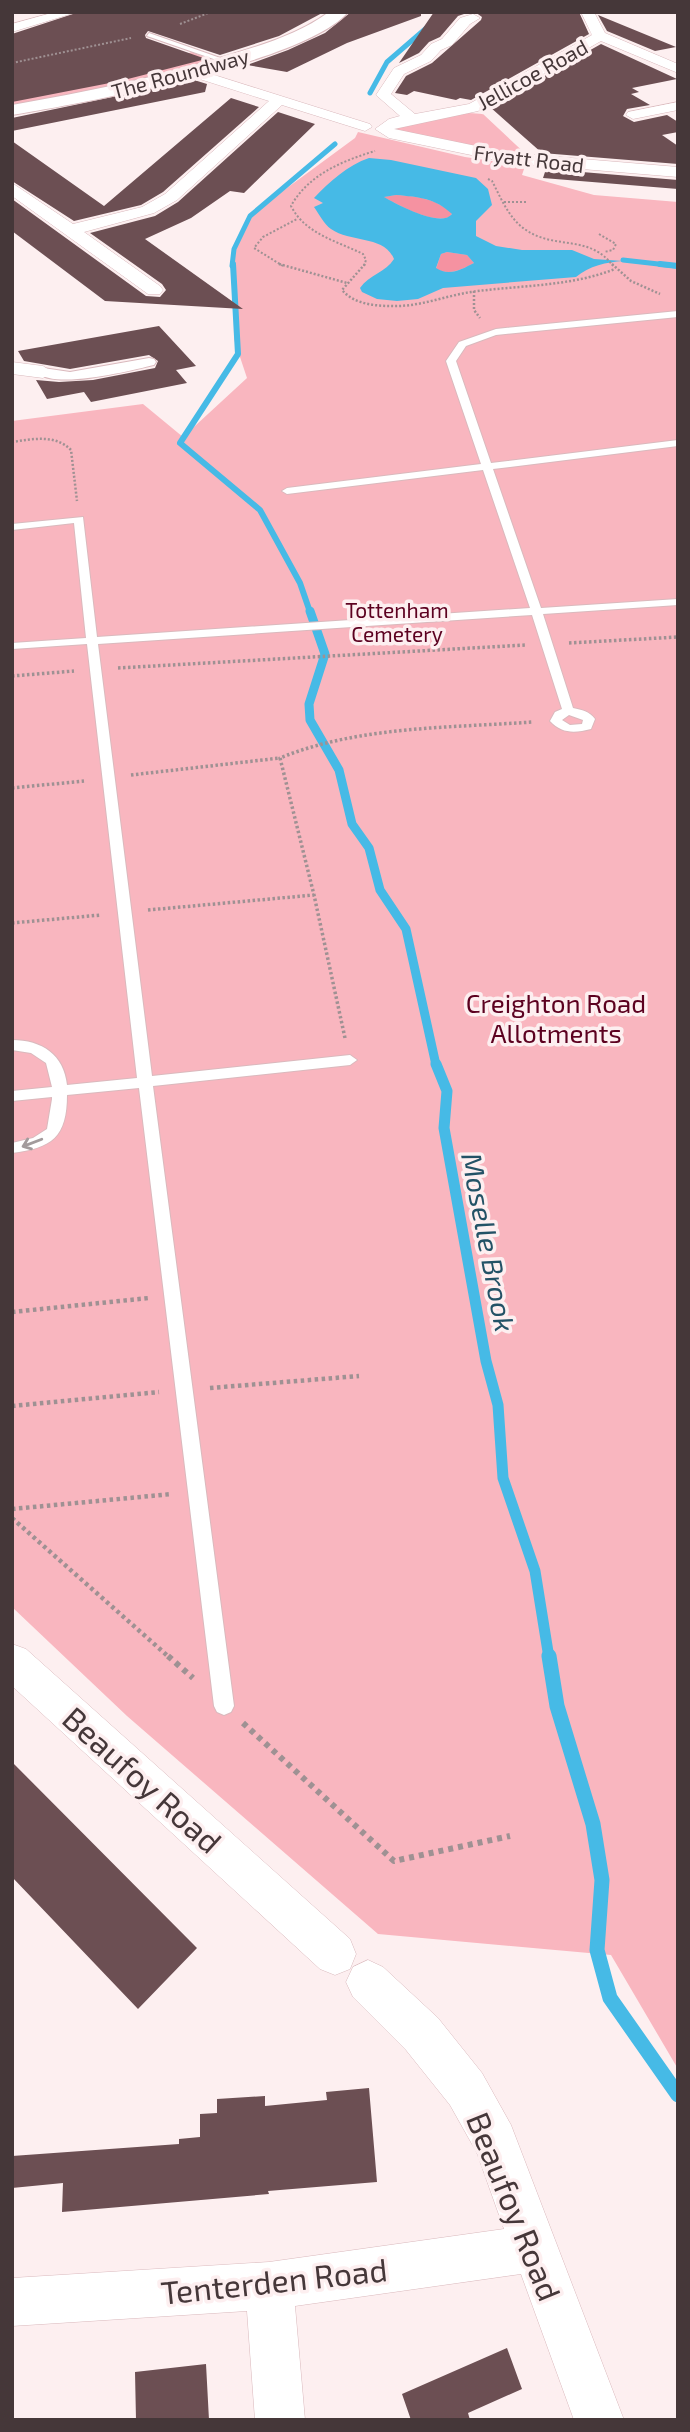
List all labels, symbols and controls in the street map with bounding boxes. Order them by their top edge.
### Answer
street label: Jellicoe Road [472,33,592,115]
street label: The Roundway [109,43,251,103]
street label: Fryatt Road [472,139,586,177]
park label: Tottenham Cemetery [345,597,449,646]
park label: Creighton Road Allotments [466,987,646,1048]
one-way arrow [22,1137,44,1150]
water label: Moselle Brook [455,1150,523,1334]
street label: Beaufoy Road [56,1698,230,1860]
street label: Beaufoy Road [460,2106,570,2306]
street label: Tenterden Road [159,2249,389,2311]

